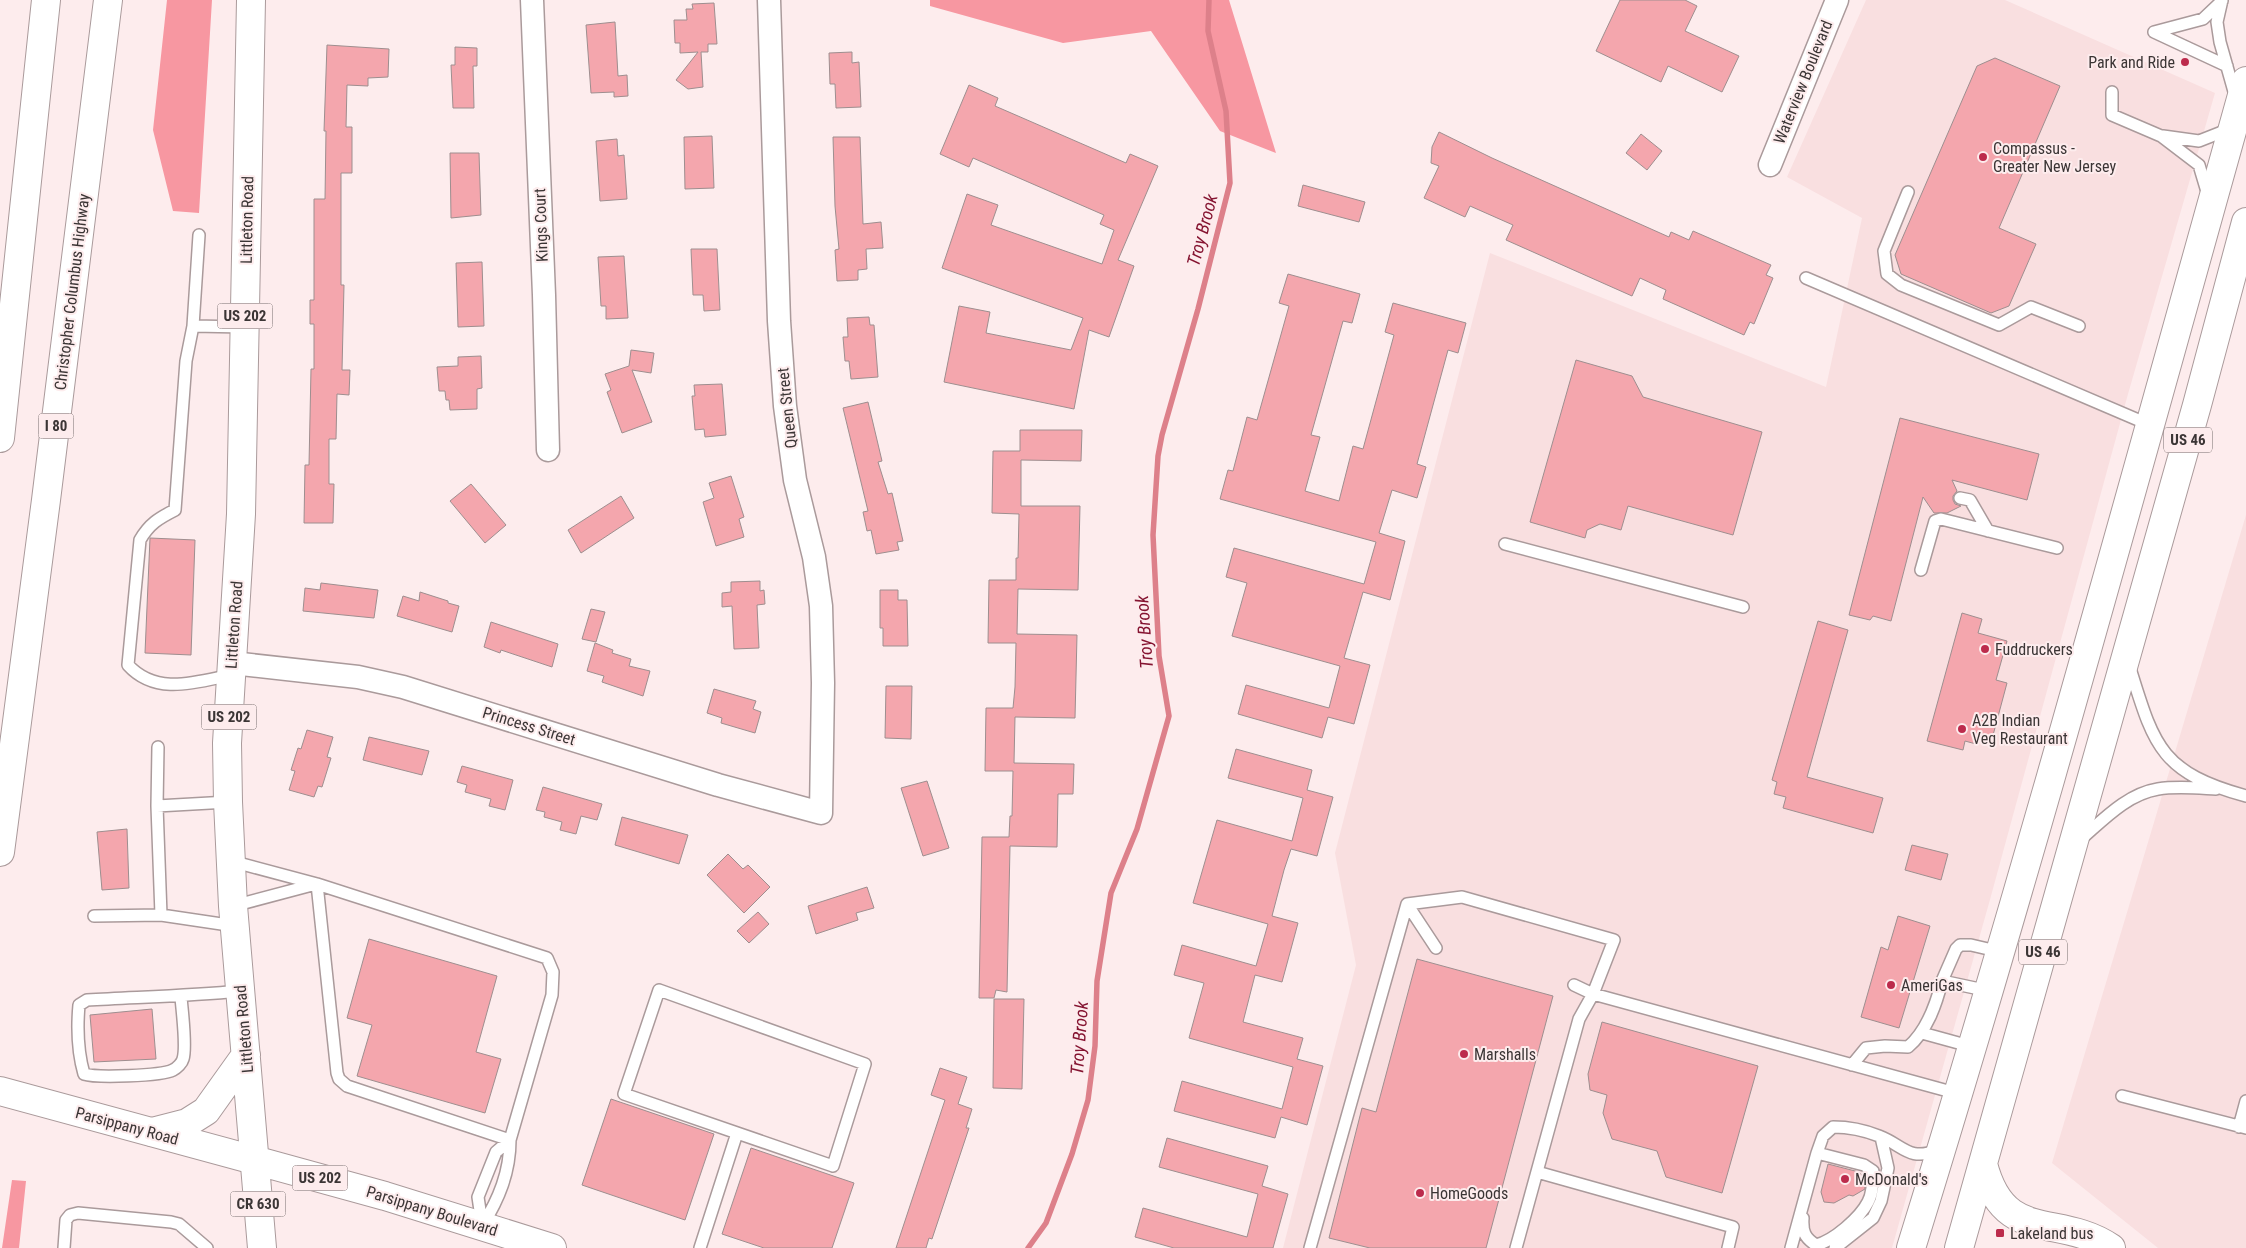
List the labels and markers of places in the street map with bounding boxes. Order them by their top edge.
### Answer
place label: Park and Ride [2088,53,2175,72]
marker: Park and Ride [2179,56,2191,68]
place label: Compassus - Greater New Jersey [1993,139,2116,176]
marker: Compassus - Greater New Jersey [1977,151,1989,163]
place label: Fuddruckers [1995,640,2073,659]
marker: Fuddruckers [1979,643,1991,655]
place label: A2B Indian Veg Restaurant [1972,711,2068,748]
marker: A2B Indian Veg Restaurant [1956,723,1968,735]
place label: AmeriGas [1901,976,1963,995]
marker: AmeriGas [1885,979,1897,991]
place label: Marshalls [1474,1045,1536,1064]
marker: Marshalls [1458,1048,1470,1060]
place label: McDonald's [1855,1170,1928,1189]
marker: McDonald's [1839,1173,1851,1185]
place label: HomeGoods [1430,1184,1508,1203]
marker: HomeGoods [1414,1187,1426,1199]
place label: Lakeland bus [2010,1224,2093,1243]
marker: Lakeland bus [1994,1227,2006,1239]

